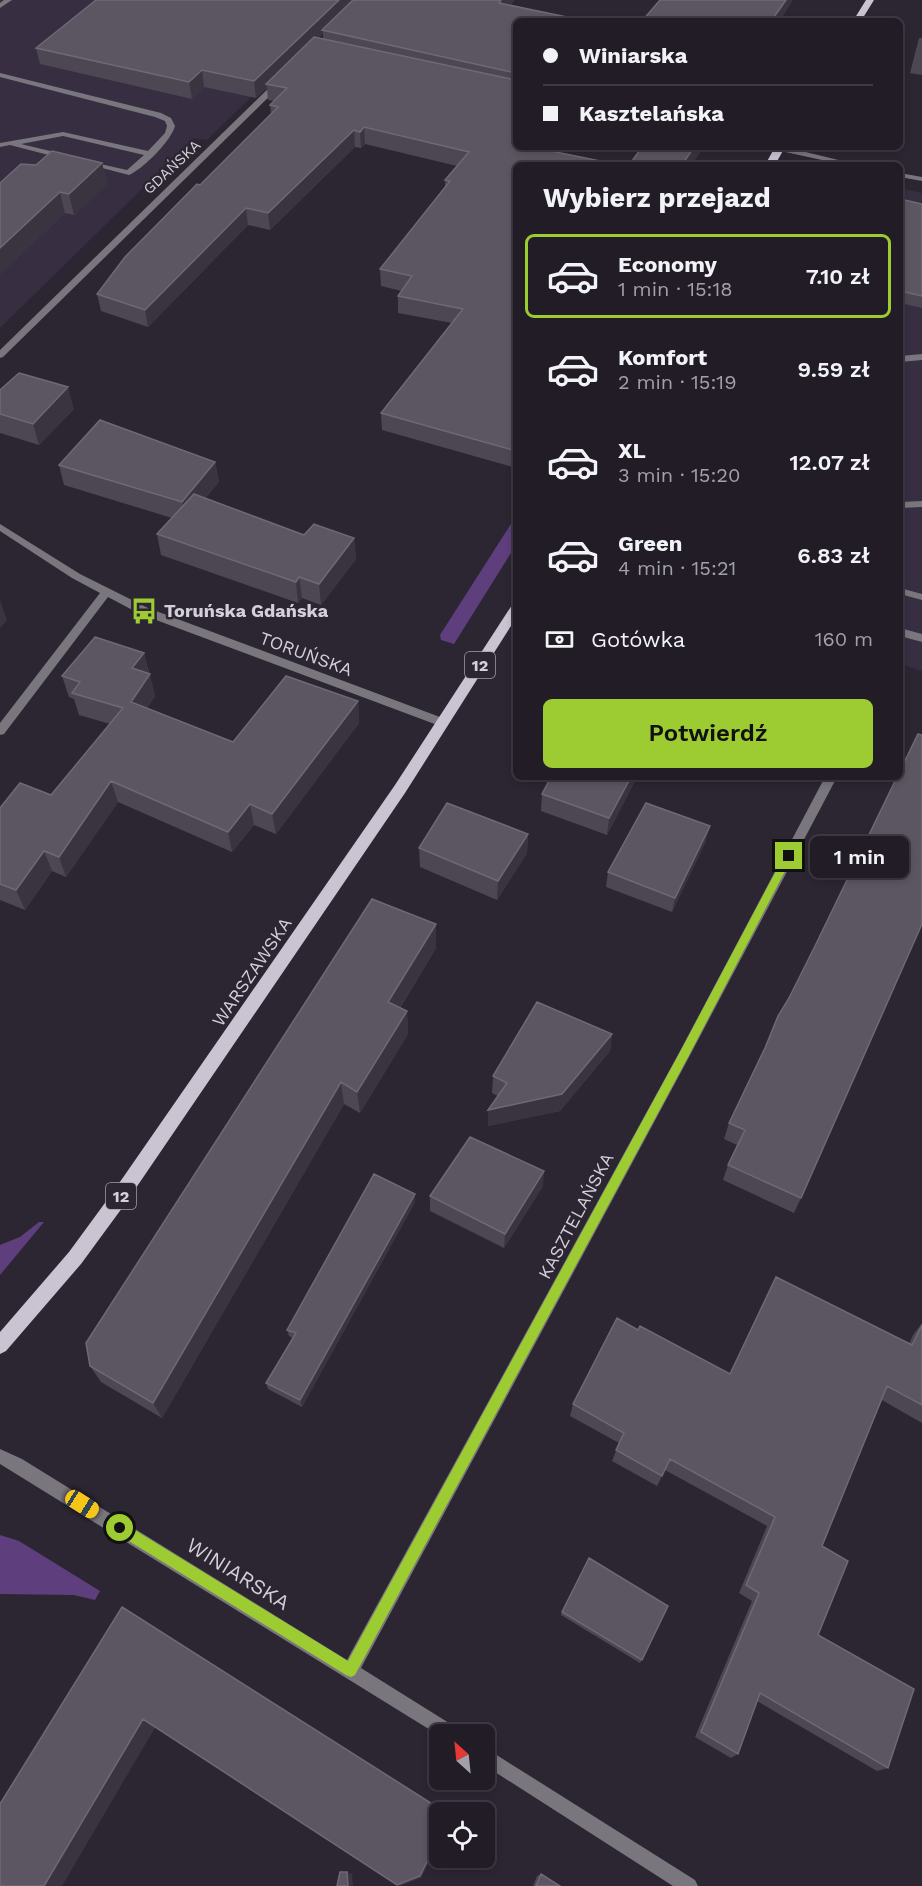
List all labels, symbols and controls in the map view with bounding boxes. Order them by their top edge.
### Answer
text: Winiarska [579,43,687,68]
text: Kasztelańska [579,101,724,126]
street label: GDAŃSKA [140,136,204,198]
text: Wybierz przejazd [543,182,771,214]
icon: car [546,249,600,303]
text: Economy [618,252,717,277]
text: 7.10 zł [806,264,870,289]
text: 1 min · 15:18 [618,277,733,301]
icon: car [546,342,600,396]
text: Komfort [618,345,707,370]
text: 9.59 zł [797,357,870,382]
text: 2 min · 15:19 [618,370,737,394]
icon: car [546,435,600,489]
text: XL [618,438,646,463]
text: 12.07 zł [789,450,870,475]
text: 3 min · 15:20 [618,463,740,487]
icon: car [546,528,600,582]
text: Green [618,531,682,556]
text: 6.83 zł [797,543,870,568]
text: 4 min · 15:21 [618,556,736,580]
bus stop icon: Toruńska Gdańska [129,596,159,626]
place label: Toruńska Gdańska [164,600,329,621]
icon: cash [543,623,576,656]
street label: TORUŃSKA [257,627,355,680]
text: Gotówka [591,627,685,652]
text: 160 m [815,627,873,651]
road number: 12 [465,652,495,678]
button: Potwierdź [543,699,873,768]
callout: 1 min [810,835,909,877]
route end [775,842,802,869]
text: 1 min [834,845,885,869]
street label: WARSZAWSKA [207,913,296,1030]
street label: KASZTELAŃSKA [533,1149,618,1282]
road number: 12 [106,1183,136,1209]
car [62,1487,102,1521]
route start [106,1514,133,1541]
street label: WINIARSKA [182,1532,295,1615]
north arrow [429,1724,495,1790]
map controls [429,1724,495,1868]
button: locate [429,1802,495,1868]

